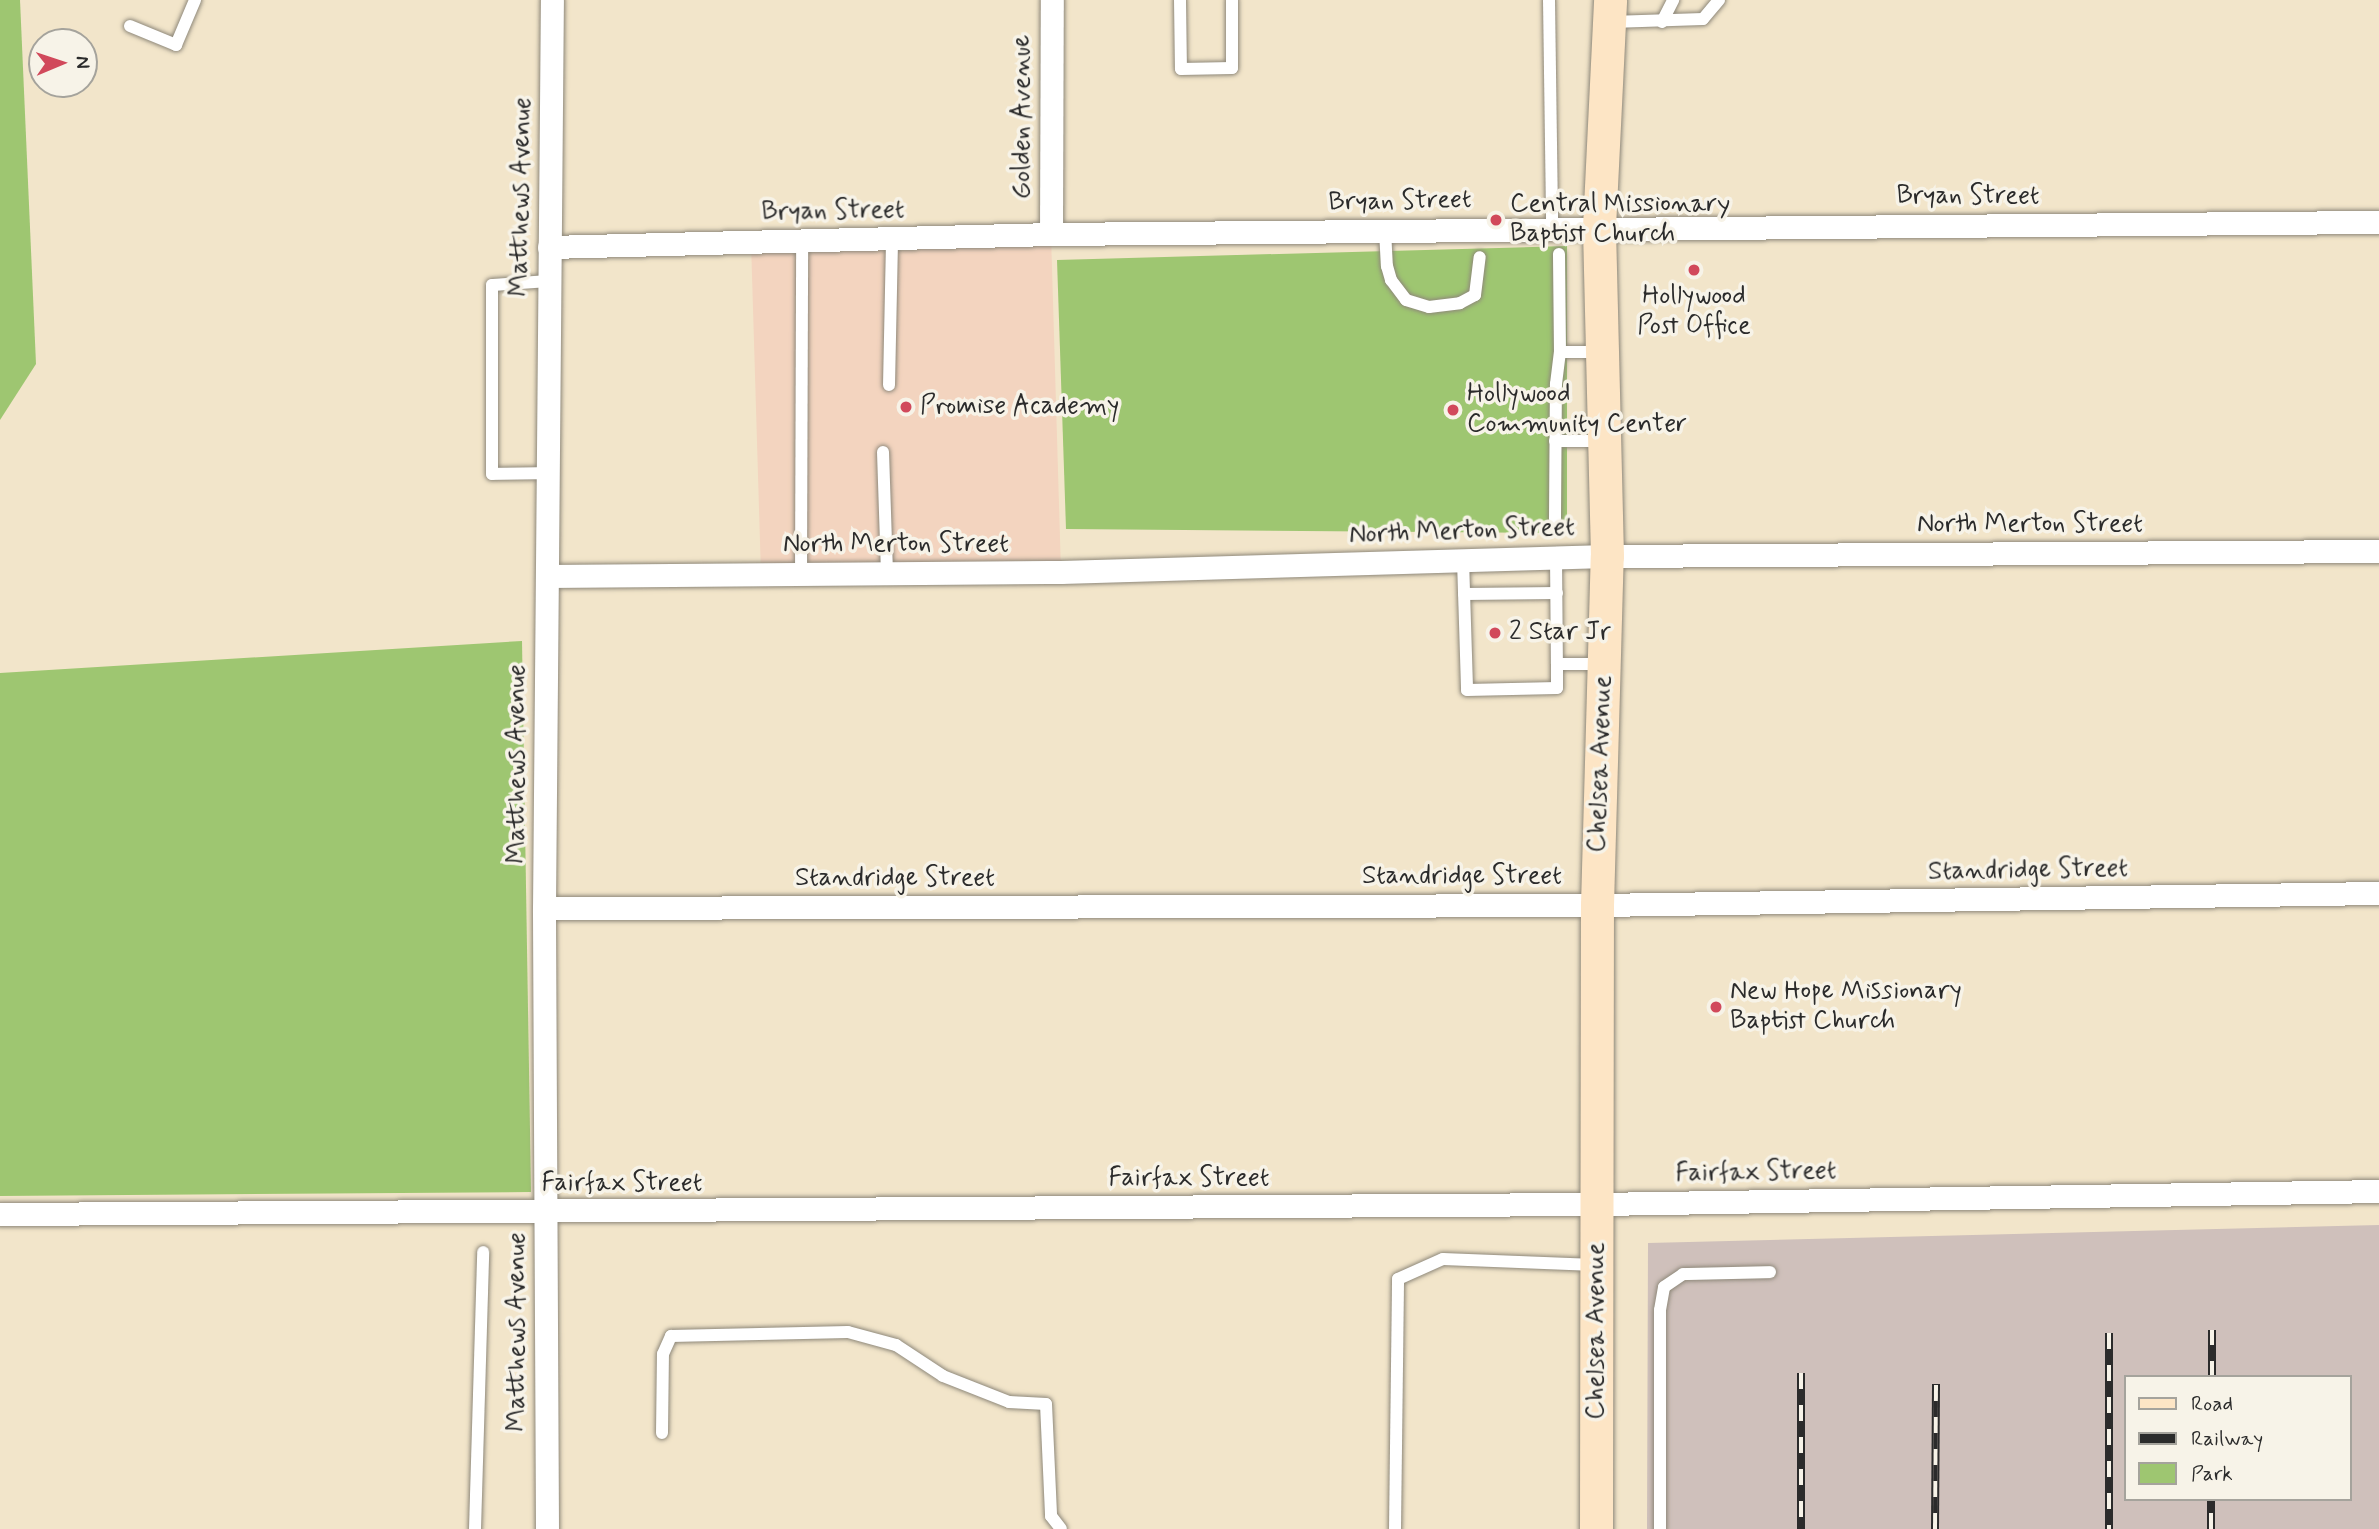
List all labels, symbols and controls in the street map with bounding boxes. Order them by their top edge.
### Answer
north arrow [28,28,98,98]
street label: Golden Avenue [1007,36,1039,198]
text: N [70,56,95,69]
street label: Matthews Avenue [505,95,539,299]
street label: Bryan Street [1894,181,2042,213]
street label: Bryan Street [1326,185,1474,219]
place label: Central Missionary Baptist Church [1510,189,1720,250]
street label: Bryan Street [759,195,907,229]
marker: Central Missionary Baptist Church [1488,212,1504,228]
marker: Hollywood Post Office [1686,262,1702,278]
place label: Hollywood Post Office [1637,281,1751,342]
place label: Hollywood Community Center [1467,379,1687,440]
place label: Promise Academy [920,391,1119,423]
marker: Promise Academy [898,399,914,415]
marker: Hollywood Community Center [1445,402,1461,418]
street label: North Merton Street [1915,509,2145,541]
street label: North Merton Street [1347,512,1577,552]
street label: North Merton Street [781,529,1011,561]
place label: 2 Star Jr [1509,617,1611,649]
marker: 2 Star Jr [1487,625,1503,641]
street label: Matthews Avenue [502,663,534,865]
street label: Chelsea Avenue [1582,675,1620,853]
street label: Standridge Street [1925,854,2131,888]
street label: Standridge Street [1360,861,1564,893]
street label: Standridge Street [793,863,997,895]
place label: New Hope Missionary Baptist Church [1730,976,1957,1038]
marker: New Hope Missionary Baptist Church [1708,999,1724,1015]
street label: Fairfax Street [1673,1156,1839,1190]
street label: Fairfax Street [1106,1163,1272,1195]
street label: Fairfax Street [539,1168,705,1200]
street label: Matthews Avenue [502,1231,534,1433]
street label: Chelsea Avenue [1581,1242,1613,1420]
legend [2124,1375,2351,1501]
text: Road [2191,1390,2233,1418]
text: Railway [2191,1425,2263,1453]
text: Park [2191,1460,2233,1488]

